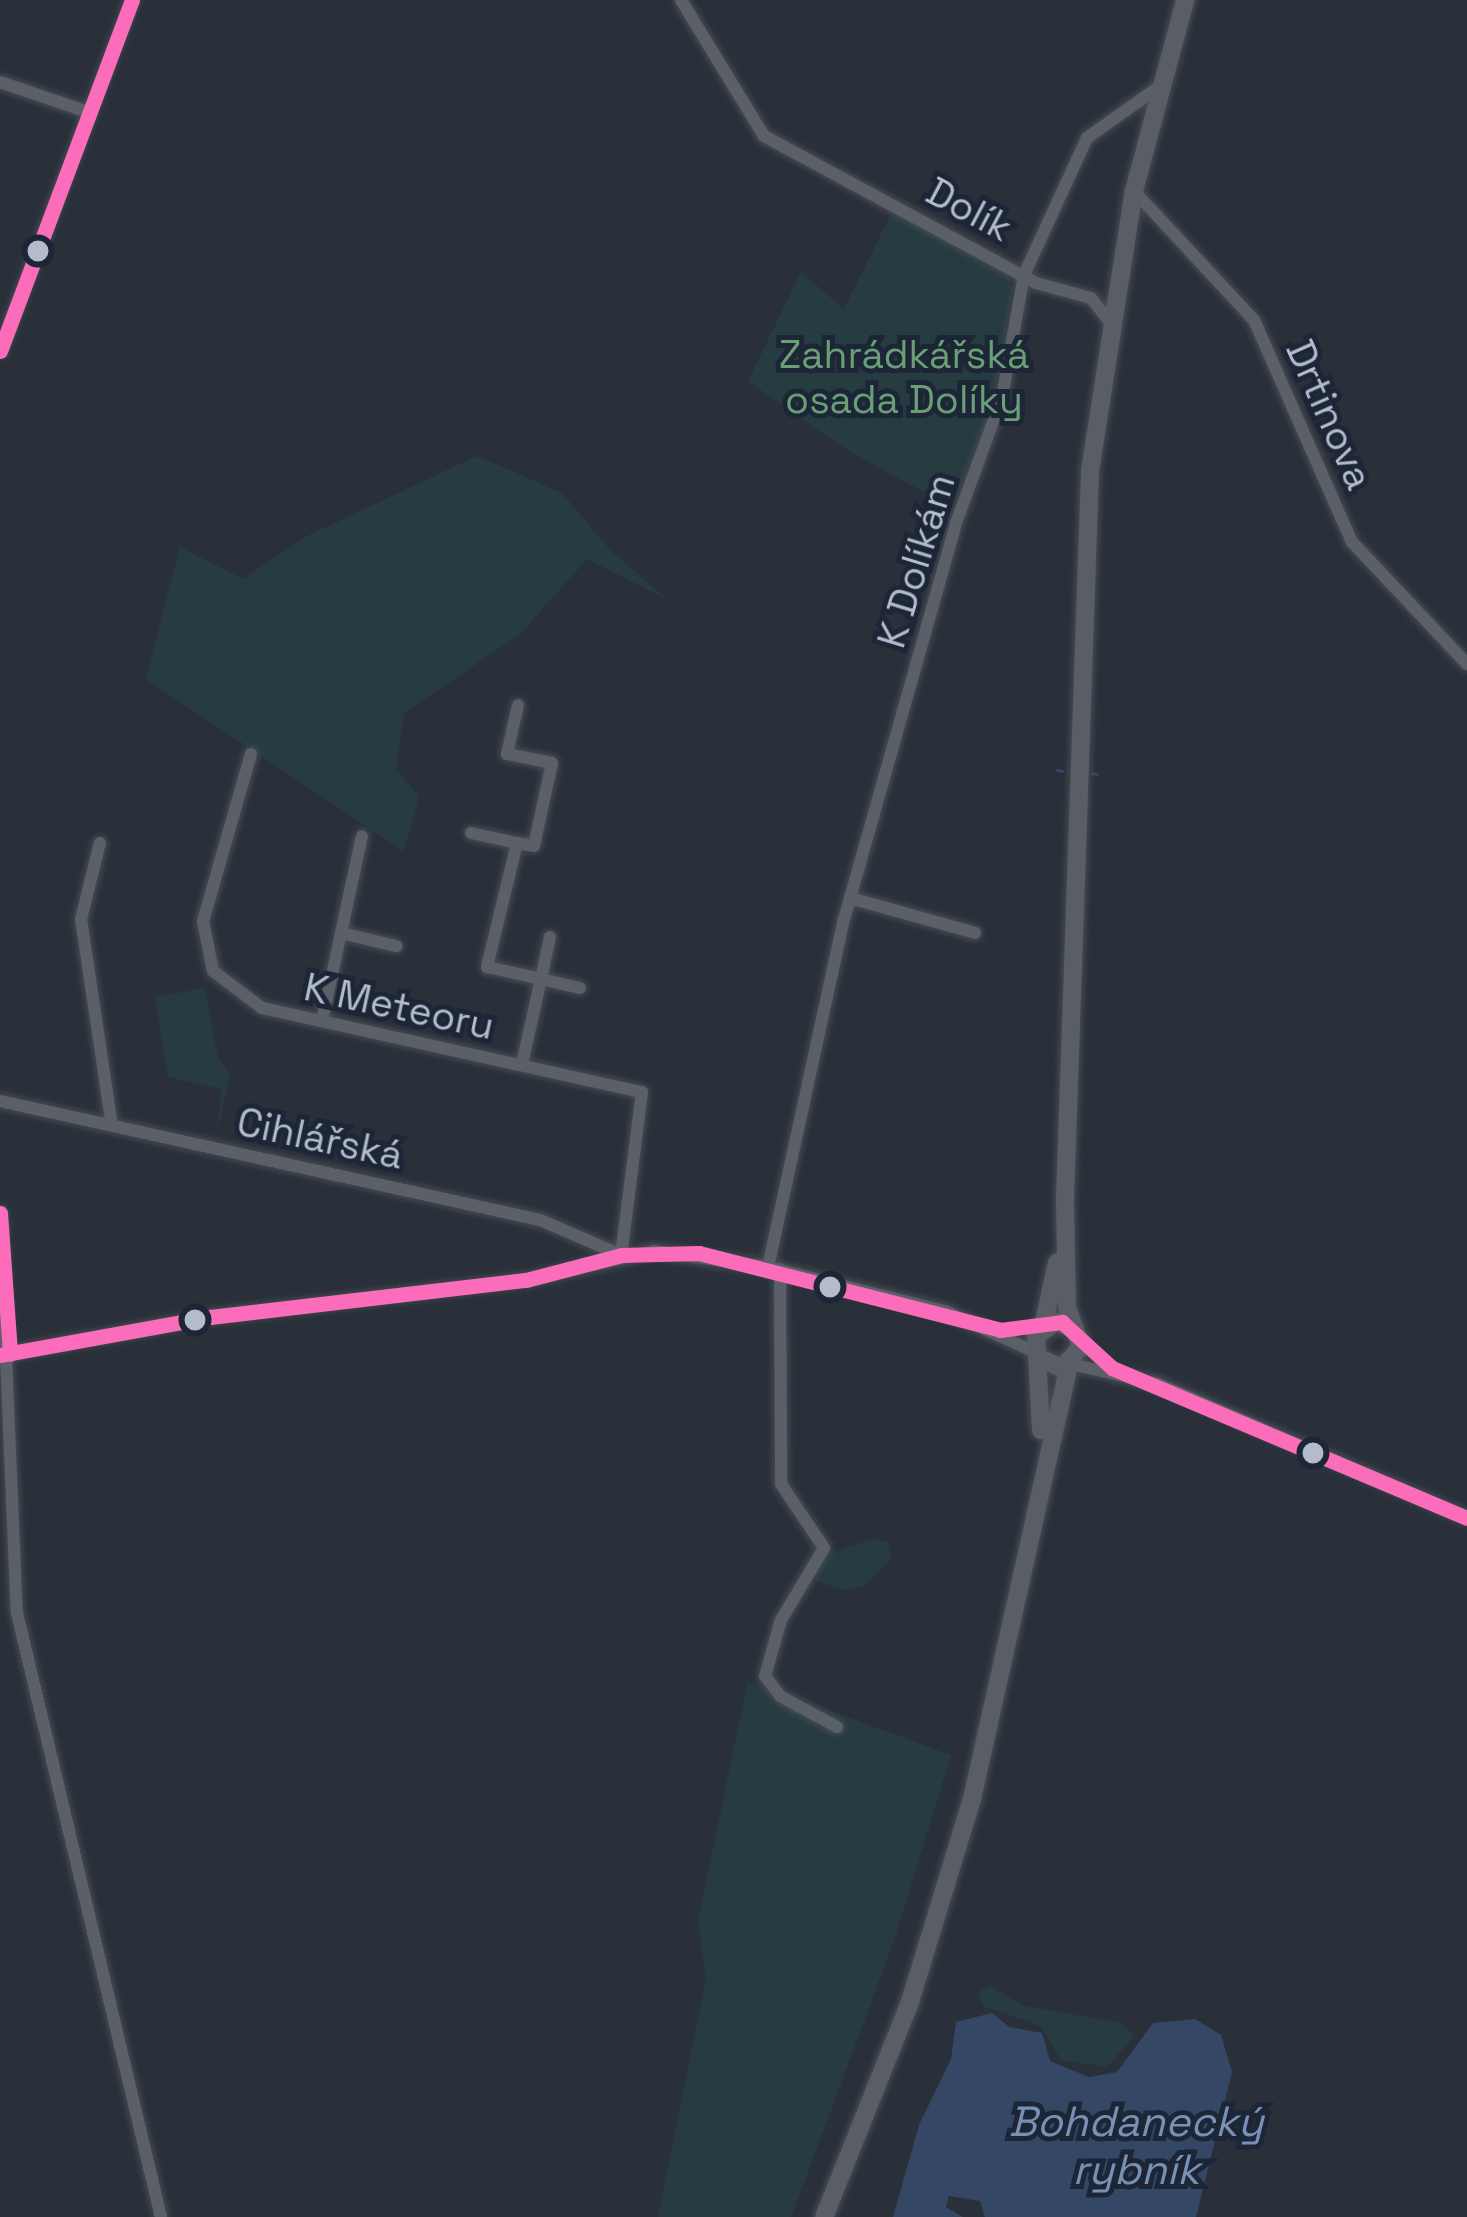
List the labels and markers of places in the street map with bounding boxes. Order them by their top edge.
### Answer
unlabelled marker [27,240,49,262]
unlabelled marker [819,1276,841,1298]
unlabelled marker [184,1309,206,1331]
unlabelled marker [1302,1442,1324,1464]

